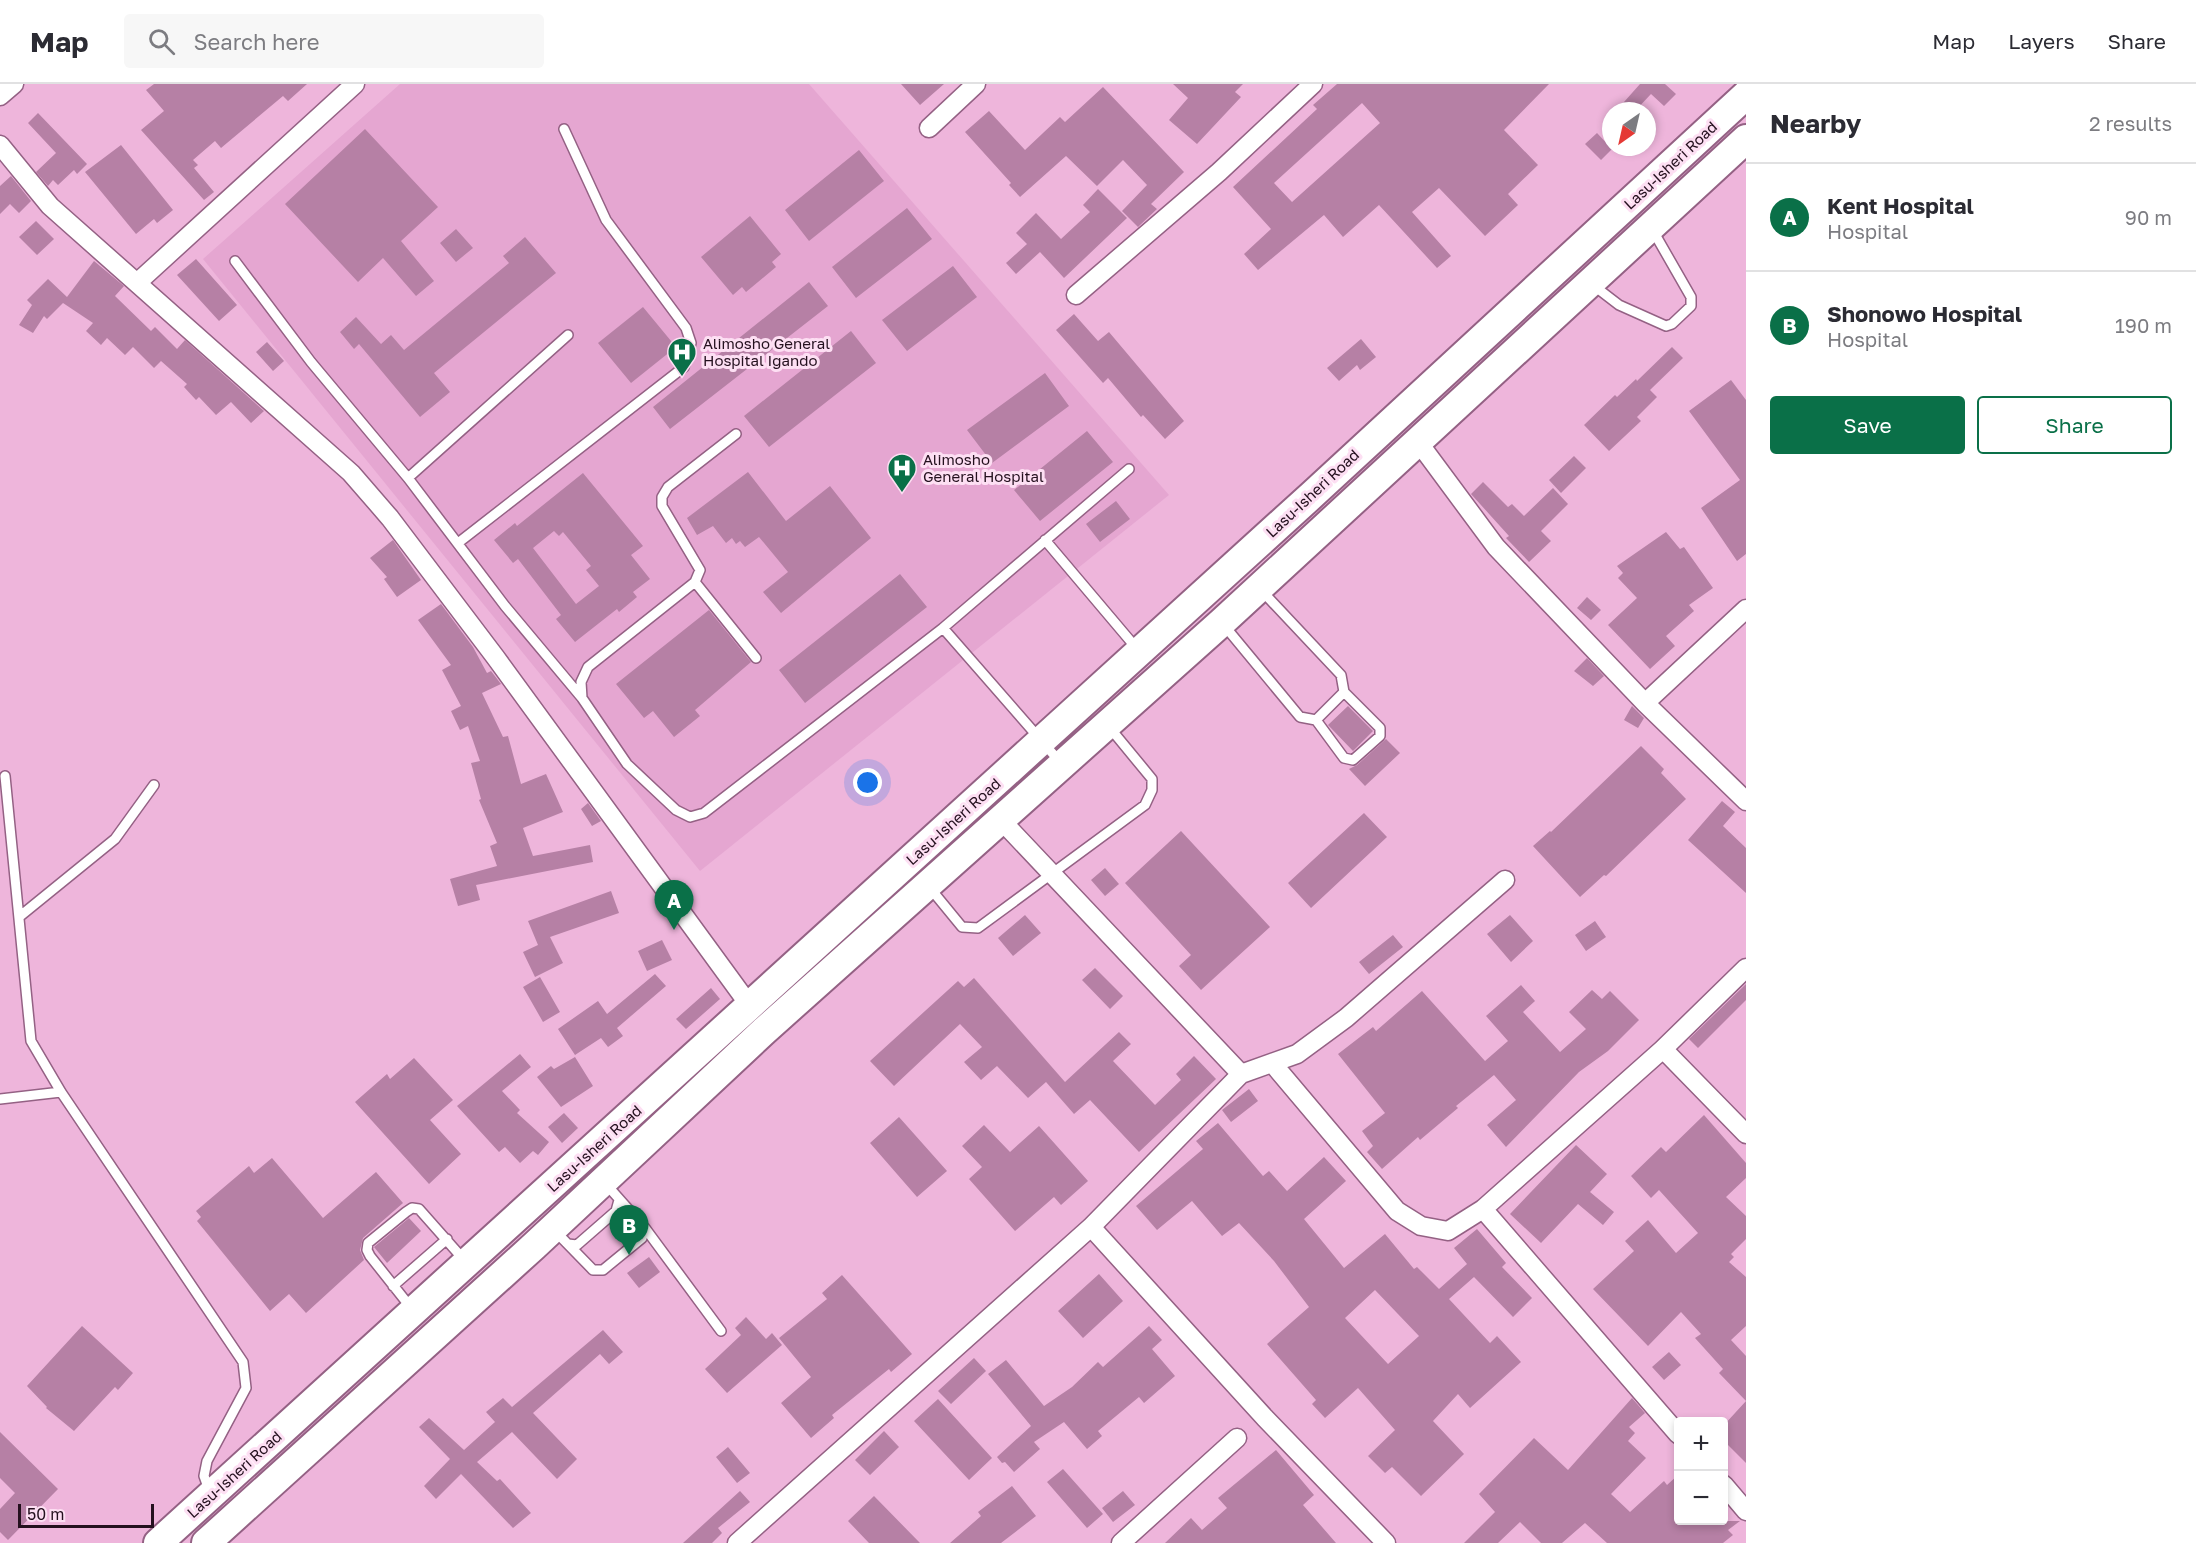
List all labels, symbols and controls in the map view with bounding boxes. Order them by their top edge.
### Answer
search box [124,14,544,68]
text: Map [30,25,88,58]
icon: search [145,25,178,58]
text: Search here [193,28,319,55]
text: Map [1932,28,1975,54]
text: Layers [2008,28,2075,54]
text: Share [2108,28,2166,54]
north arrow [1602,102,1656,156]
text: Nearby [1770,108,1861,139]
text: 2 results [2089,111,2172,135]
street label: Lasu-Isheri Road [1620,117,1720,213]
text: Kent Hospital [1827,192,1974,219]
text: A [1782,205,1797,229]
text: 90 m [2125,205,2172,229]
text: Hospital [1827,219,1908,243]
text: Shonowo Hospital [1827,300,2022,327]
text: B [1782,313,1797,337]
text: 190 m [2115,313,2172,337]
text: Hospital [1827,327,1908,351]
place label: Alimosho General Hospital Igando [703,334,830,369]
hospital icon: Alimosho General Hospital Igando [666,336,698,378]
button: Save [1770,396,1965,454]
button: Share [1977,396,2172,454]
street label: Lasu-Isheri Road [1262,445,1362,541]
place label: Alimosho General Hospital [923,450,1044,485]
hospital icon: Alimosho General Hospital [886,452,918,494]
your location [853,768,882,797]
street label: Lasu-Isheri Road [902,774,1004,868]
pin: A [654,880,694,930]
street label: Lasu-Isheri Road [543,1101,645,1195]
pin: B [610,1206,648,1255]
map controls [1674,1417,1728,1525]
button: + [1674,1417,1728,1471]
street label: Lasu-Isheri Road [183,1427,285,1521]
button: − [1674,1471,1728,1525]
scale bar [18,1501,154,1528]
text: 50 m [27,1504,64,1524]

